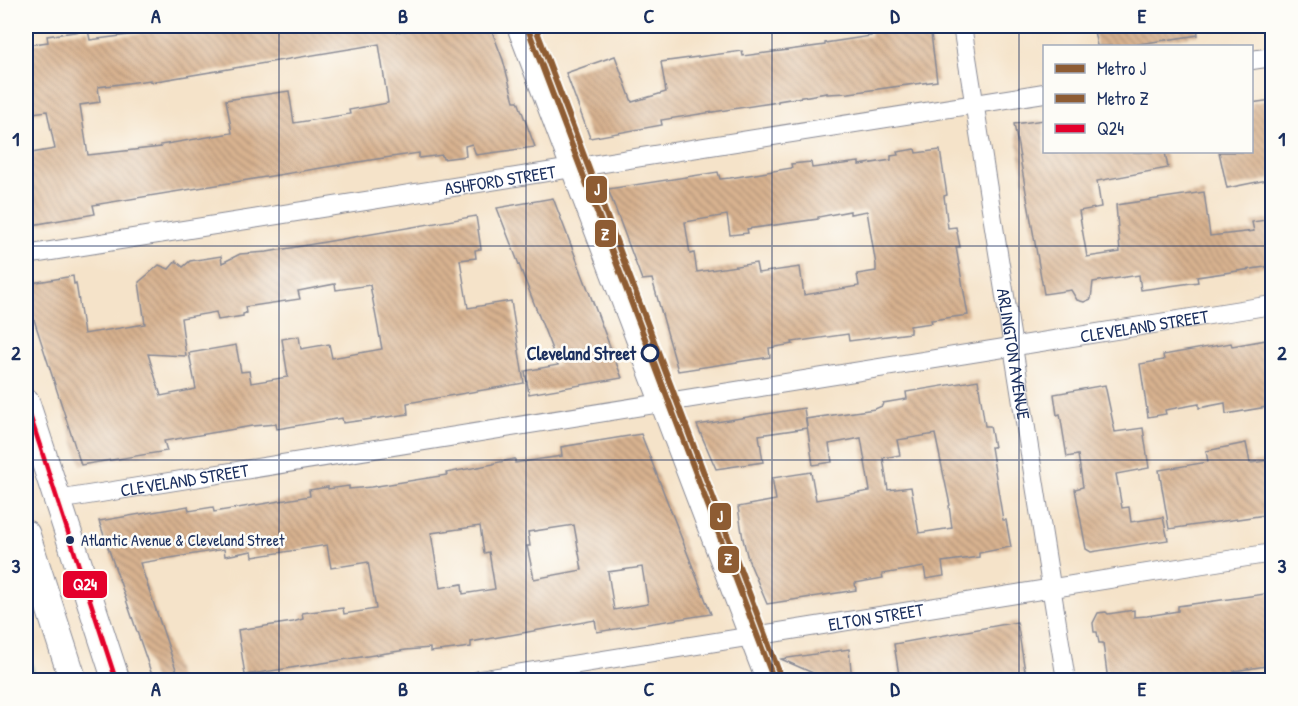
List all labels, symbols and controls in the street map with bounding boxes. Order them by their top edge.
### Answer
text: A [151,2,161,29]
text: B [398,2,408,29]
text: C [644,2,655,29]
text: D [890,2,900,29]
text: E [1138,2,1147,29]
legend [1043,45,1253,153]
text: Metro J [1097,56,1146,81]
text: Metro Z [1097,86,1149,111]
text: Q24 [1097,116,1124,141]
text: 1 [12,125,20,152]
text: 1 [1278,125,1286,152]
street label: ASHFORD STREET [443,158,558,201]
line badge: J [585,175,608,204]
text: J [594,178,600,200]
line badge: Z [594,219,617,248]
text: Z [601,223,610,245]
street label: ARLINGTON AVENUE [991,286,1037,421]
street label: CLEVELAND STREET [1078,303,1211,348]
text: 2 [11,339,21,366]
text: 2 [1277,339,1287,366]
place label: Cleveland Street [527,341,637,366]
marker: Cleveland Street [641,344,659,362]
street label: CLEVELAND STREET [118,457,251,502]
line badge: J [709,502,732,531]
text: J [717,505,723,527]
place label: Atlantic Avenue & Cleveland Street [81,529,285,551]
marker: Atlantic Avenue & Cleveland Street [64,534,76,546]
line badge: Z [717,545,740,574]
text: Z [724,548,733,570]
text: 3 [12,552,21,579]
text: 3 [1278,552,1287,579]
line badge: Q24 [62,570,108,599]
text: Q24 [73,573,97,595]
street label: ELTON STREET [827,596,926,636]
text: A [151,675,161,702]
text: B [398,675,408,702]
text: C [644,675,655,702]
text: D [890,675,900,702]
text: E [1138,675,1147,702]

